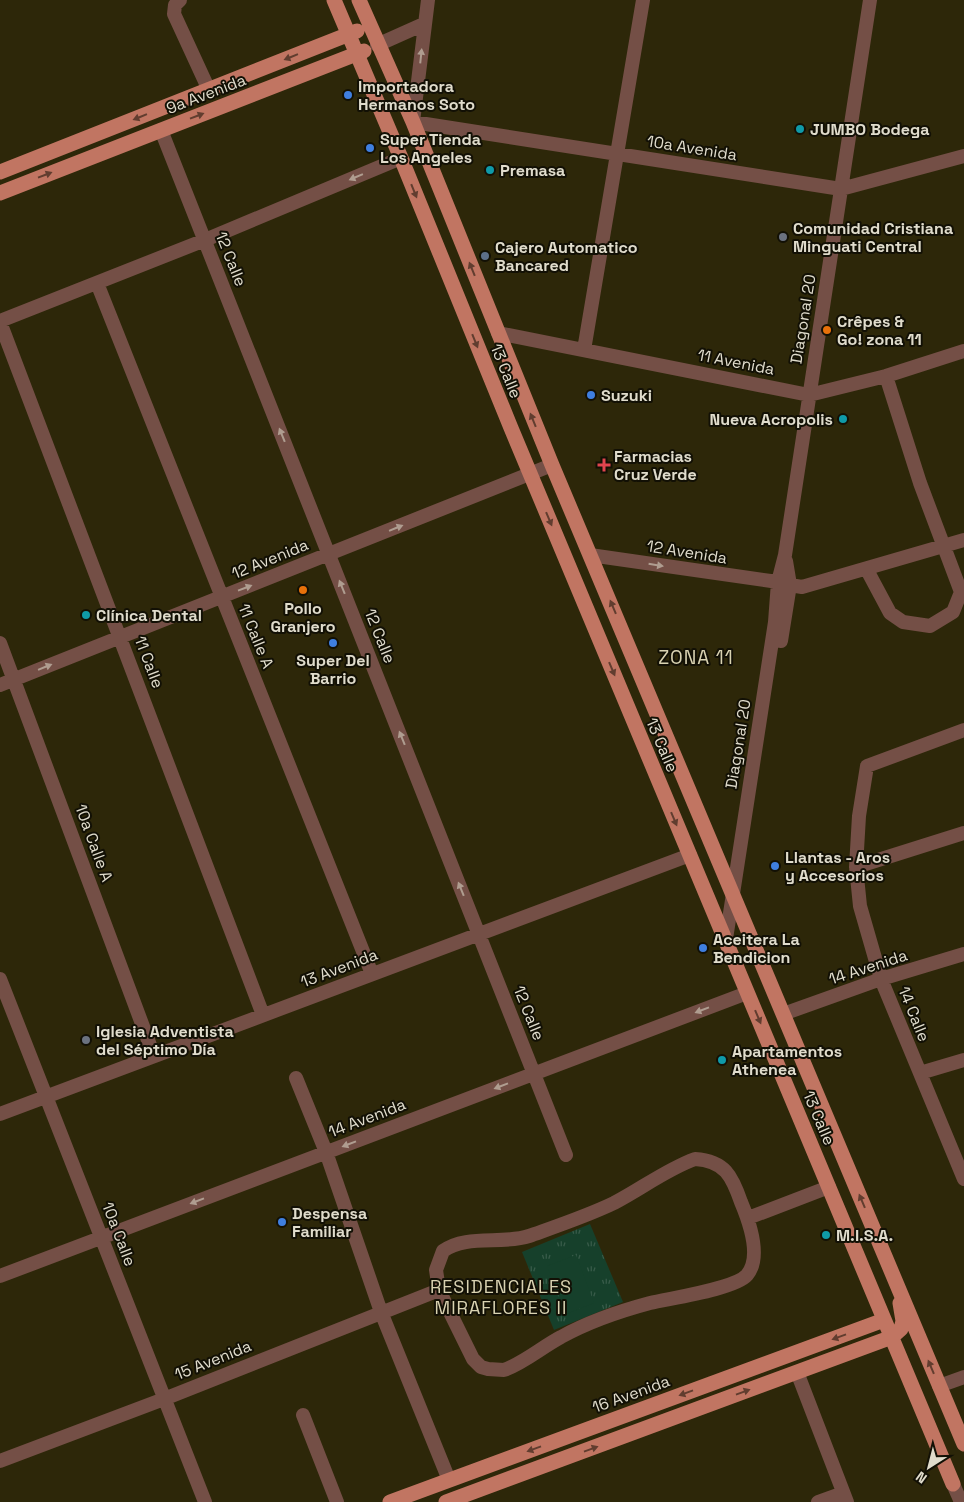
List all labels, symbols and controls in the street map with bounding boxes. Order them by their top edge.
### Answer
one-way arrow [417,48,425,64]
one-way arrow [283,53,298,61]
street label: 9a Avenida [163,69,249,119]
place label: Importadora Hermanos Soto [358,76,475,115]
marker: Importadora Hermanos Soto [342,89,354,101]
one-way arrow [190,112,205,120]
one-way arrow [132,113,147,121]
place label: JUMBO Bodega [810,119,929,140]
marker: JUMBO Bodega [794,123,806,135]
place label: Super Tienda Los Angeles [380,129,481,168]
street label: 10a Avenida [645,131,739,165]
marker: Super Tienda Los Angeles [364,142,376,154]
place label: Premasa [500,160,565,181]
marker: Premasa [484,164,496,176]
one-way arrow [38,171,53,179]
one-way arrow [348,173,363,181]
one-way arrow [410,184,418,199]
place label: Comunidad Cristiana Minguati Central [793,218,953,257]
street label: 12 Calle [211,229,251,289]
marker: Comunidad Cristiana Minguati Central [777,231,789,243]
place label: Cajero Automatico Bancared [495,237,638,276]
marker: Cajero Automatico Bancared [479,250,491,262]
one-way arrow [468,262,475,277]
street label: Diagonal 20 [786,273,820,365]
place label: Crêpes & Go! zona 11 [837,311,922,350]
marker: Crêpes & Go! zona 11 [821,324,833,336]
one-way arrow [472,334,480,348]
street label: 13 Calle [486,341,526,401]
street label: 11 Avenida [696,344,776,380]
place label: Suzuki [601,385,652,406]
marker: Suzuki [585,389,597,401]
place label: Nueva Acropolis [709,409,833,430]
one-way arrow [529,413,537,427]
marker: Nueva Acropolis [837,413,849,425]
one-way arrow [278,428,286,443]
place label: Farmacias Cruz Verde [614,446,697,485]
marker: Farmacias Cruz Verde [598,459,610,471]
one-way arrow [545,512,553,527]
one-way arrow [389,523,403,531]
street label: 12 Avenida [229,534,311,584]
street label: 12 Avenida [645,535,729,569]
one-way arrow [648,561,664,569]
one-way arrow [338,579,346,594]
one-way arrow [238,584,253,592]
marker: Pollo Granjero [297,584,309,596]
place label: Pollo Granjero [270,598,336,637]
street label: 11 Calle A [233,600,279,672]
one-way arrow [608,600,616,614]
place label: Clínica Dental [96,605,202,626]
street label: 12 Calle [360,606,400,666]
marker: Clínica Dental [80,609,92,621]
street label: 11 Calle [129,633,169,691]
marker: Super Del Barrio [327,637,339,649]
district label: ZONA 11 [658,645,734,670]
place label: Super Del Barrio [296,650,370,689]
one-way arrow [608,662,616,676]
one-way arrow [38,663,52,671]
street label: Diagonal 20 [721,698,755,790]
street label: 13 Calle [641,715,683,775]
one-way arrow [397,731,405,745]
street label: 10a Calle A [70,801,118,885]
one-way arrow [671,812,679,826]
place label: Llantas - Aros y Accesorios [785,847,890,886]
marker: Llantas - Aros y Accesorios [769,860,781,872]
one-way arrow [457,881,465,896]
place label: Aceitera La Bendicion [713,929,800,968]
marker: Aceitera La Bendicion [697,942,709,954]
street label: 13 Avenida [297,944,381,992]
street label: 14 Avenida [826,944,910,990]
street label: 12 Calle [509,983,549,1043]
street label: 14 Calle [893,983,935,1045]
one-way arrow [694,1006,709,1014]
one-way arrow [754,1010,762,1024]
place label: Iglesia Adventista del Séptimo Día [96,1021,234,1060]
marker: Iglesia Adventista del Séptimo Día [80,1034,92,1046]
place label: Apartamentos Athenea [732,1041,842,1080]
marker: Apartamentos Athenea [716,1054,728,1066]
one-way arrow [493,1083,508,1090]
street label: 13 Calle [798,1088,840,1148]
street label: 14 Avenida [325,1094,409,1142]
one-way arrow [341,1140,356,1148]
one-way arrow [858,1193,866,1208]
one-way arrow [189,1198,204,1205]
street label: 10a Calle [97,1199,141,1269]
place label: Despensa Familiar [292,1203,367,1242]
marker: Despensa Familiar [276,1216,288,1228]
place label: M.I.S.A. [836,1225,893,1246]
marker: M.I.S.A. [820,1229,832,1241]
district label: RESIDENCIALES MIRAFLORES II [430,1275,572,1319]
one-way arrow [832,1333,846,1341]
street label: 15 Avenida [172,1335,254,1385]
one-way arrow [927,1360,935,1374]
street label: 16 Avenida [589,1370,673,1418]
one-way arrow [736,1388,751,1396]
one-way arrow [678,1389,693,1397]
north arrow [904,1442,954,1492]
one-way arrow [526,1445,541,1453]
one-way arrow [583,1445,598,1452]
text: N [912,1467,930,1488]

